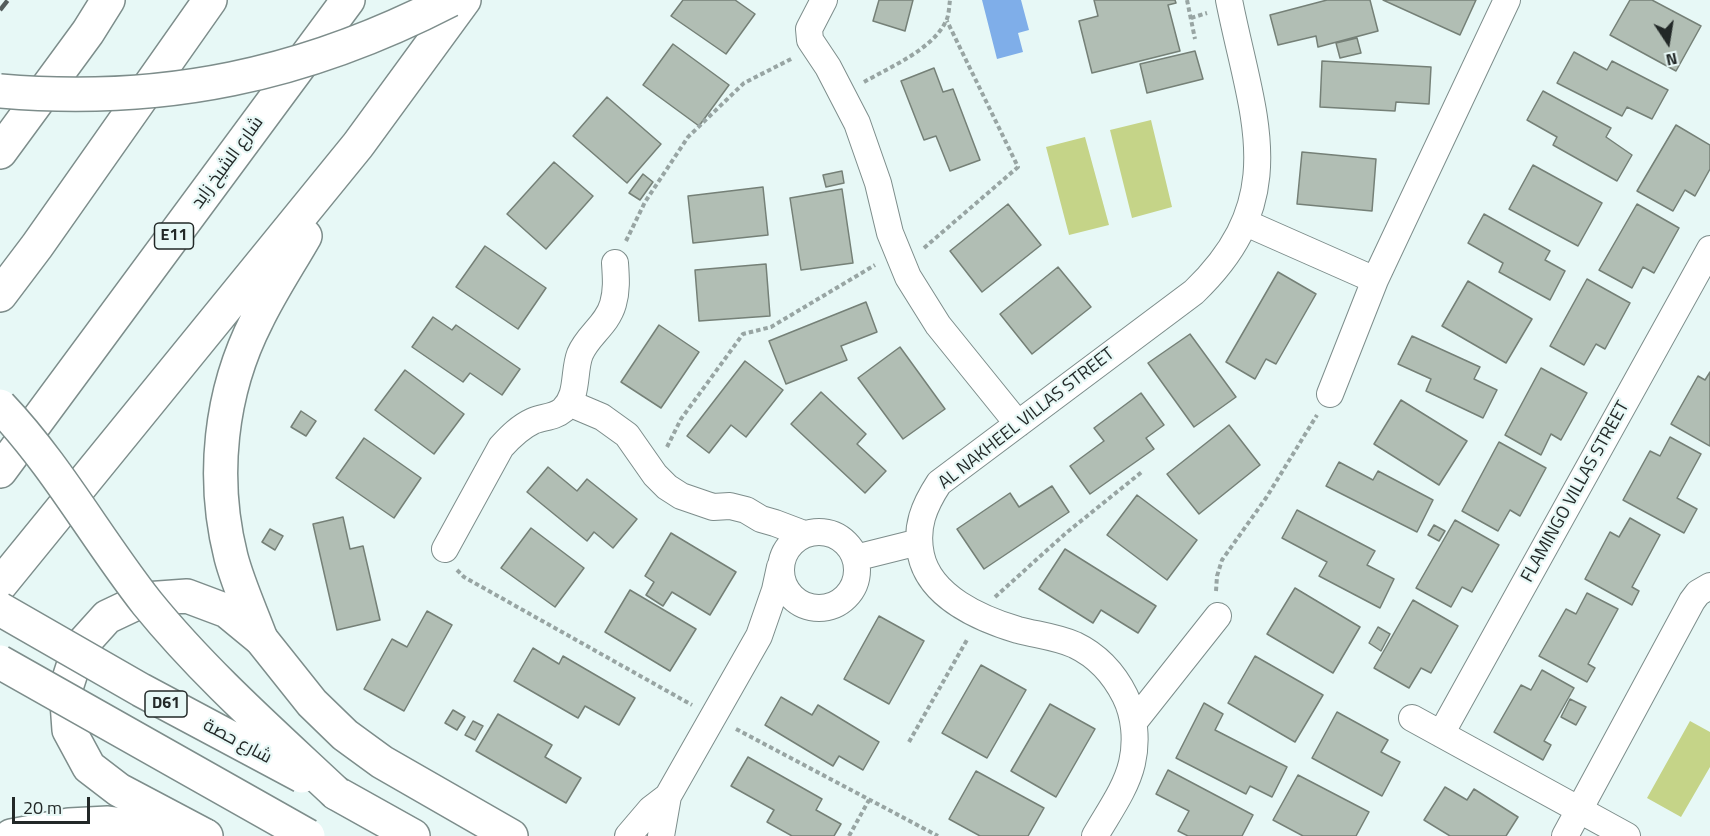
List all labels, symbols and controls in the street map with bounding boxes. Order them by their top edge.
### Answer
north arrow [1638,12,1698,72]
text: N [1664,47,1680,72]
street label: شارع الشيخ زايد [187,113,269,213]
road number: E11 [154,223,194,249]
street label: AL NAKHEEL VILLAS STREET [935,344,1119,494]
street label: FLAMINGO VILLAS STREET [1517,398,1635,586]
road number: D61 [145,691,187,717]
street label: شارع حصة [199,715,275,769]
scale bar [15,785,93,823]
text: 20 m [23,794,62,821]

